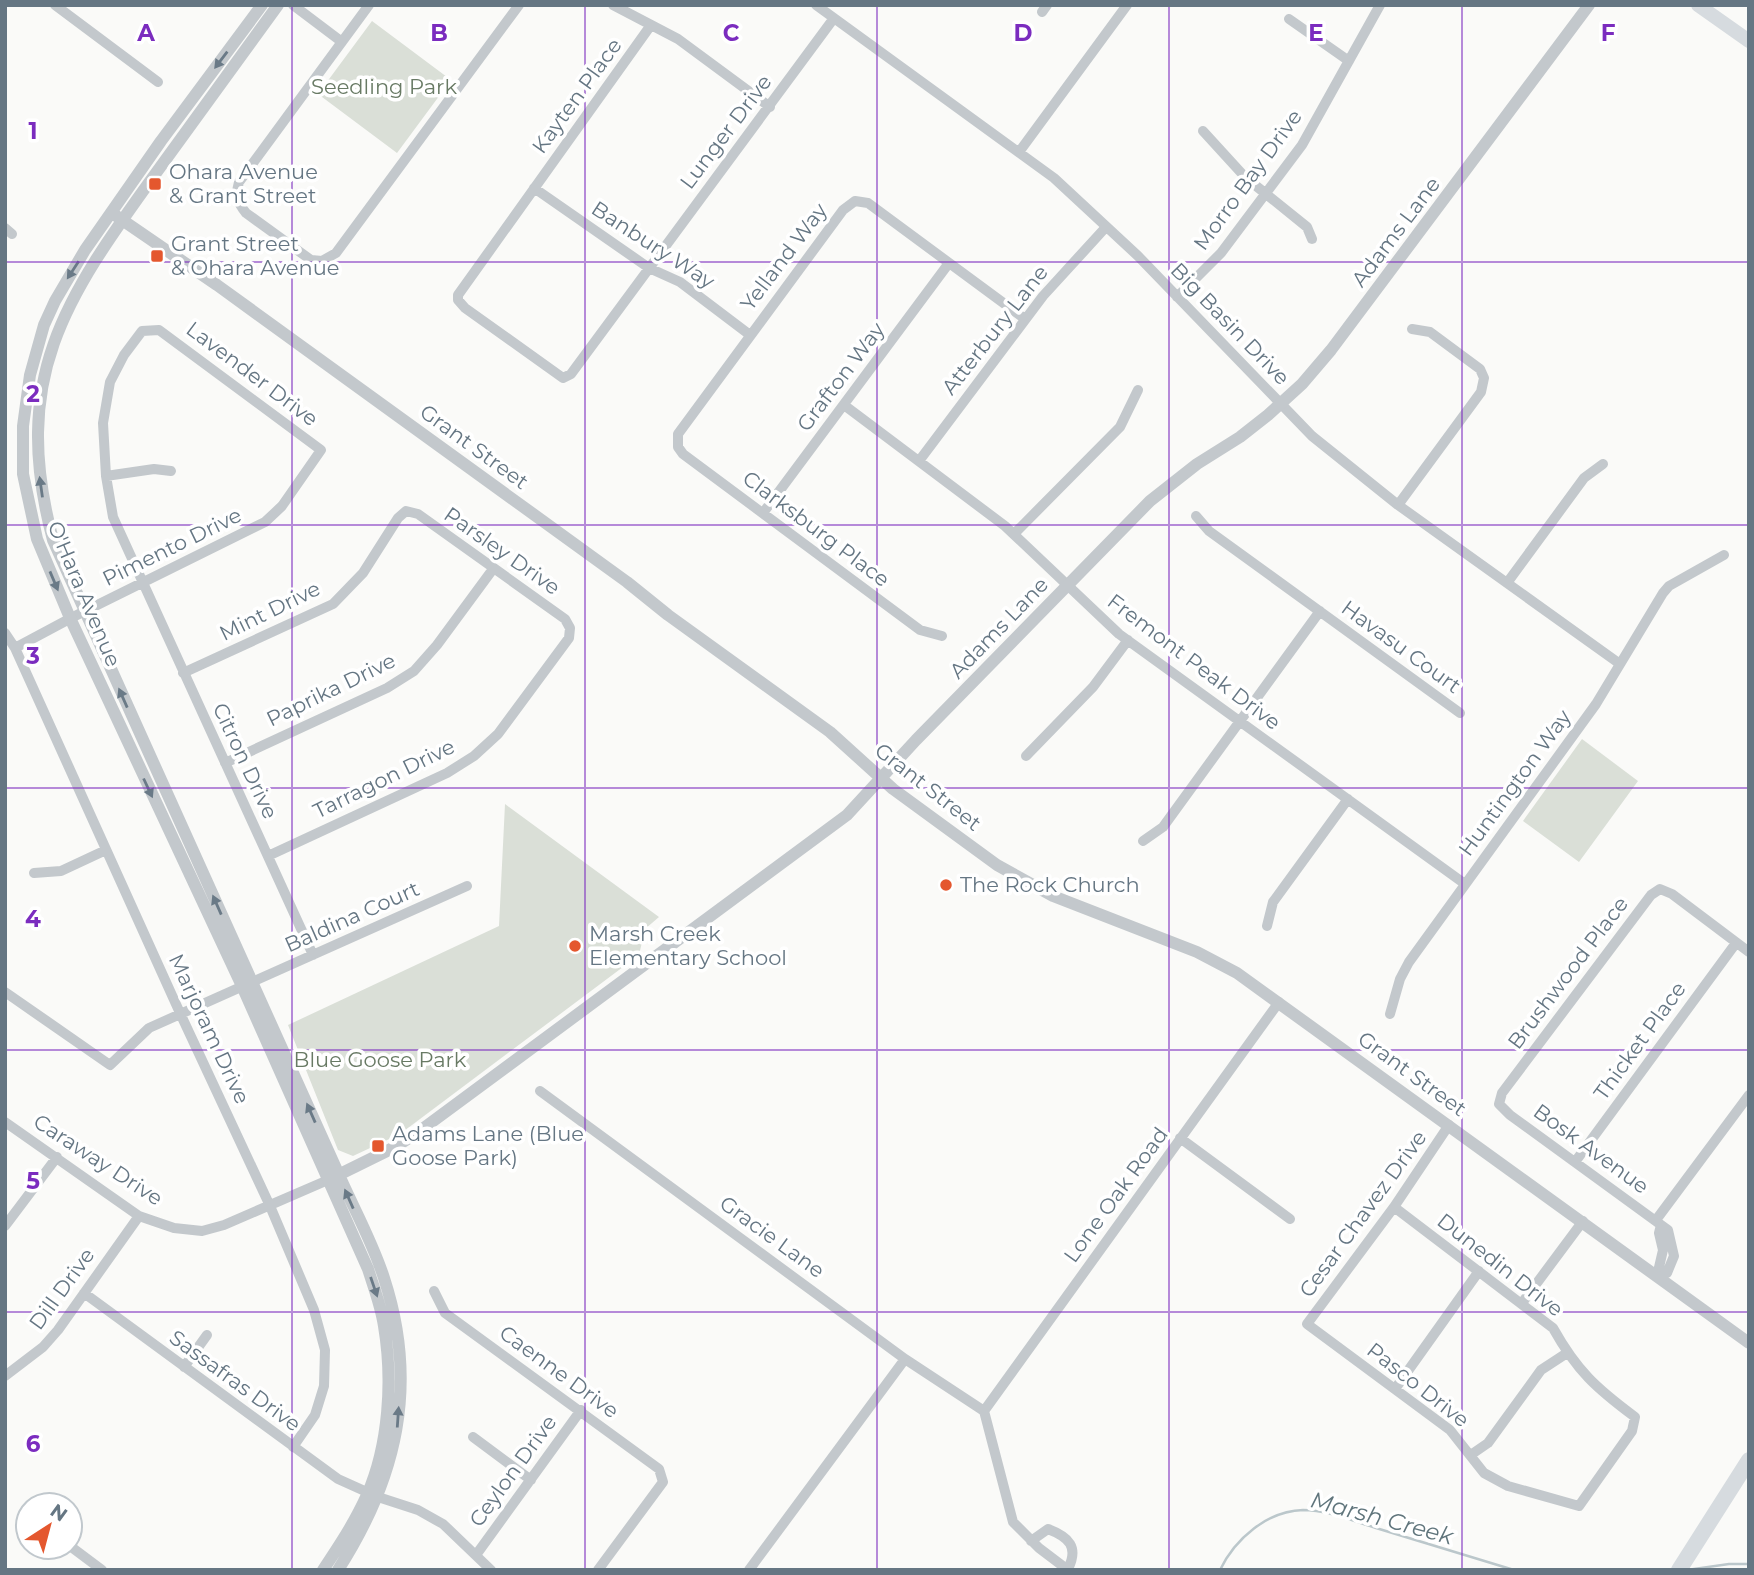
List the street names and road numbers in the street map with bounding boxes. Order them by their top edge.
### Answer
street label: Kayten Place [526,33,627,158]
street label: Lunger Drive [675,70,777,194]
street label: Morro Bay Drive [1188,104,1307,255]
street label: Adams Lane [1346,172,1445,292]
street label: Banbury Way [587,196,720,294]
street label: Yelland Way [735,198,832,315]
street label: Big Basin Drive [1166,257,1295,390]
street label: Atterbury Lane [936,260,1053,399]
street label: Lavender Drive [182,316,323,431]
street label: Grafton Way [792,317,890,436]
street label: Grant Street [415,399,533,494]
street label: Clarksburg Place [738,465,895,592]
street label: Parsley Drive [439,501,565,600]
street label: Pimento Drive [98,502,245,591]
street label: O'Hara Avenue [43,517,126,670]
street label: Adams Lane [944,572,1053,684]
street label: Mint Drive [215,575,324,646]
street label: Fremont Peak Drive [1103,588,1286,735]
street label: Havasu Court [1337,595,1466,698]
street label: Paprika Drive [262,648,399,732]
street label: Citron Drive [208,699,283,823]
street label: Huntington Way [1453,704,1576,861]
street label: Tarragon Drive [309,733,459,824]
street label: Grant Street [870,737,986,836]
street label: Baldina Court [281,876,423,957]
street label: Brushwood Place [1502,892,1633,1054]
street label: Marjoram Drive [164,950,255,1108]
street label: Thicket Place [1588,977,1691,1105]
street label: Grant Street [1353,1026,1471,1121]
street label: Bosk Avenue [1529,1098,1654,1199]
street label: Caraway Drive [29,1109,167,1211]
street label: Lone Oak Road [1058,1122,1173,1267]
street label: Cesar Chavez Drive [1294,1126,1431,1302]
street label: Gracie Lane [715,1190,830,1283]
street label: Dunedin Drive [1432,1208,1568,1322]
street label: Dill Drive [24,1243,100,1334]
street label: Caenne Drive [495,1320,624,1423]
street label: Sassafras Drive [165,1325,306,1437]
street label: Pasco Drive [1362,1337,1474,1432]
street label: Ceylon Drive [464,1410,561,1531]

